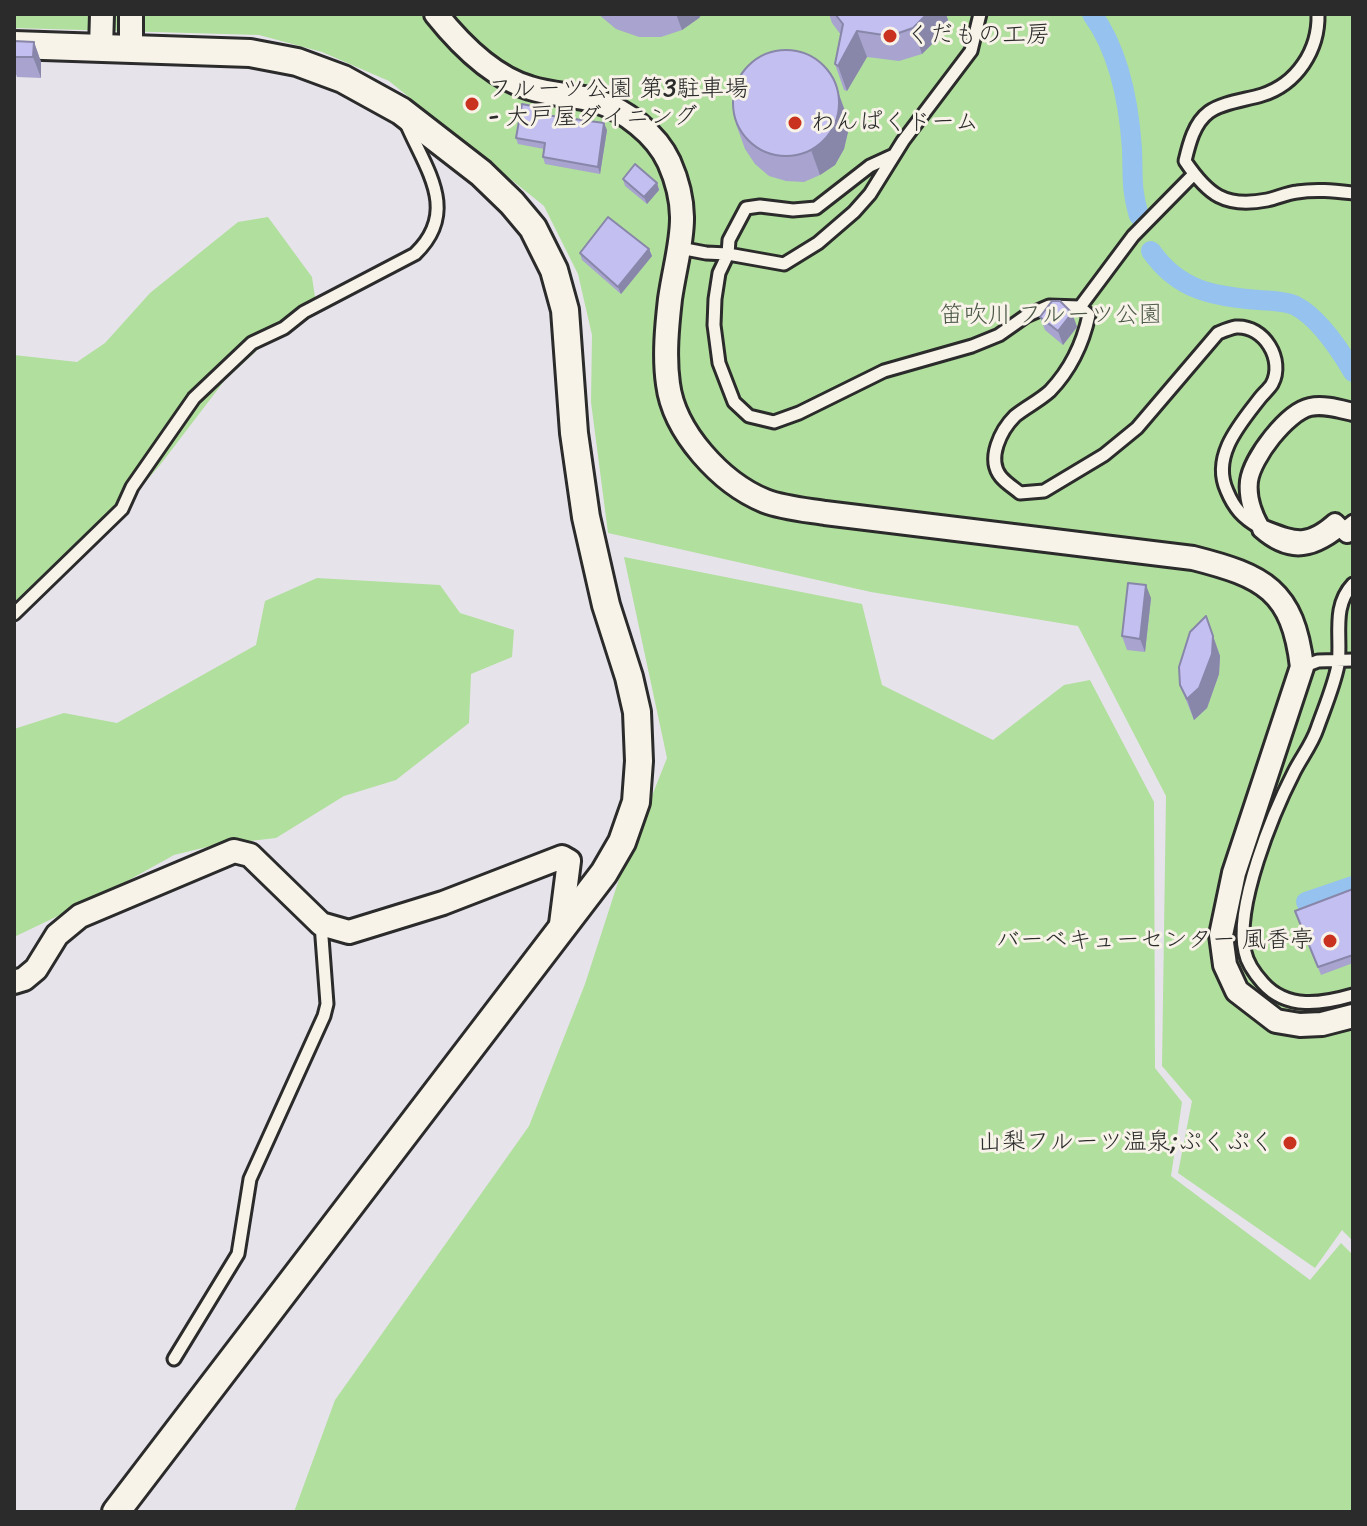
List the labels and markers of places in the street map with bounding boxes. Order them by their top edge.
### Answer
place label: くだもの工房 [906,22,1050,50]
marker: くだもの工房 [881,27,899,45]
place label: フルーツ公園 第3駐車場 - 大戸屋ダイニング [488,76,748,132]
marker: フルーツ公園 第3駐車場 - 大戸屋ダイニング [463,95,481,113]
place label: わんぱくドーム [811,109,979,137]
marker: わんぱくドーム [786,114,804,132]
place label: バーベキューセンター 風香亭 [996,927,1314,955]
marker: バーベキューセンター 風香亭 [1321,932,1339,950]
place label: 山梨フルーツ温泉;ぷくぷく [978,1129,1274,1157]
marker: 山梨フルーツ温泉;ぷくぷく [1281,1134,1299,1152]

